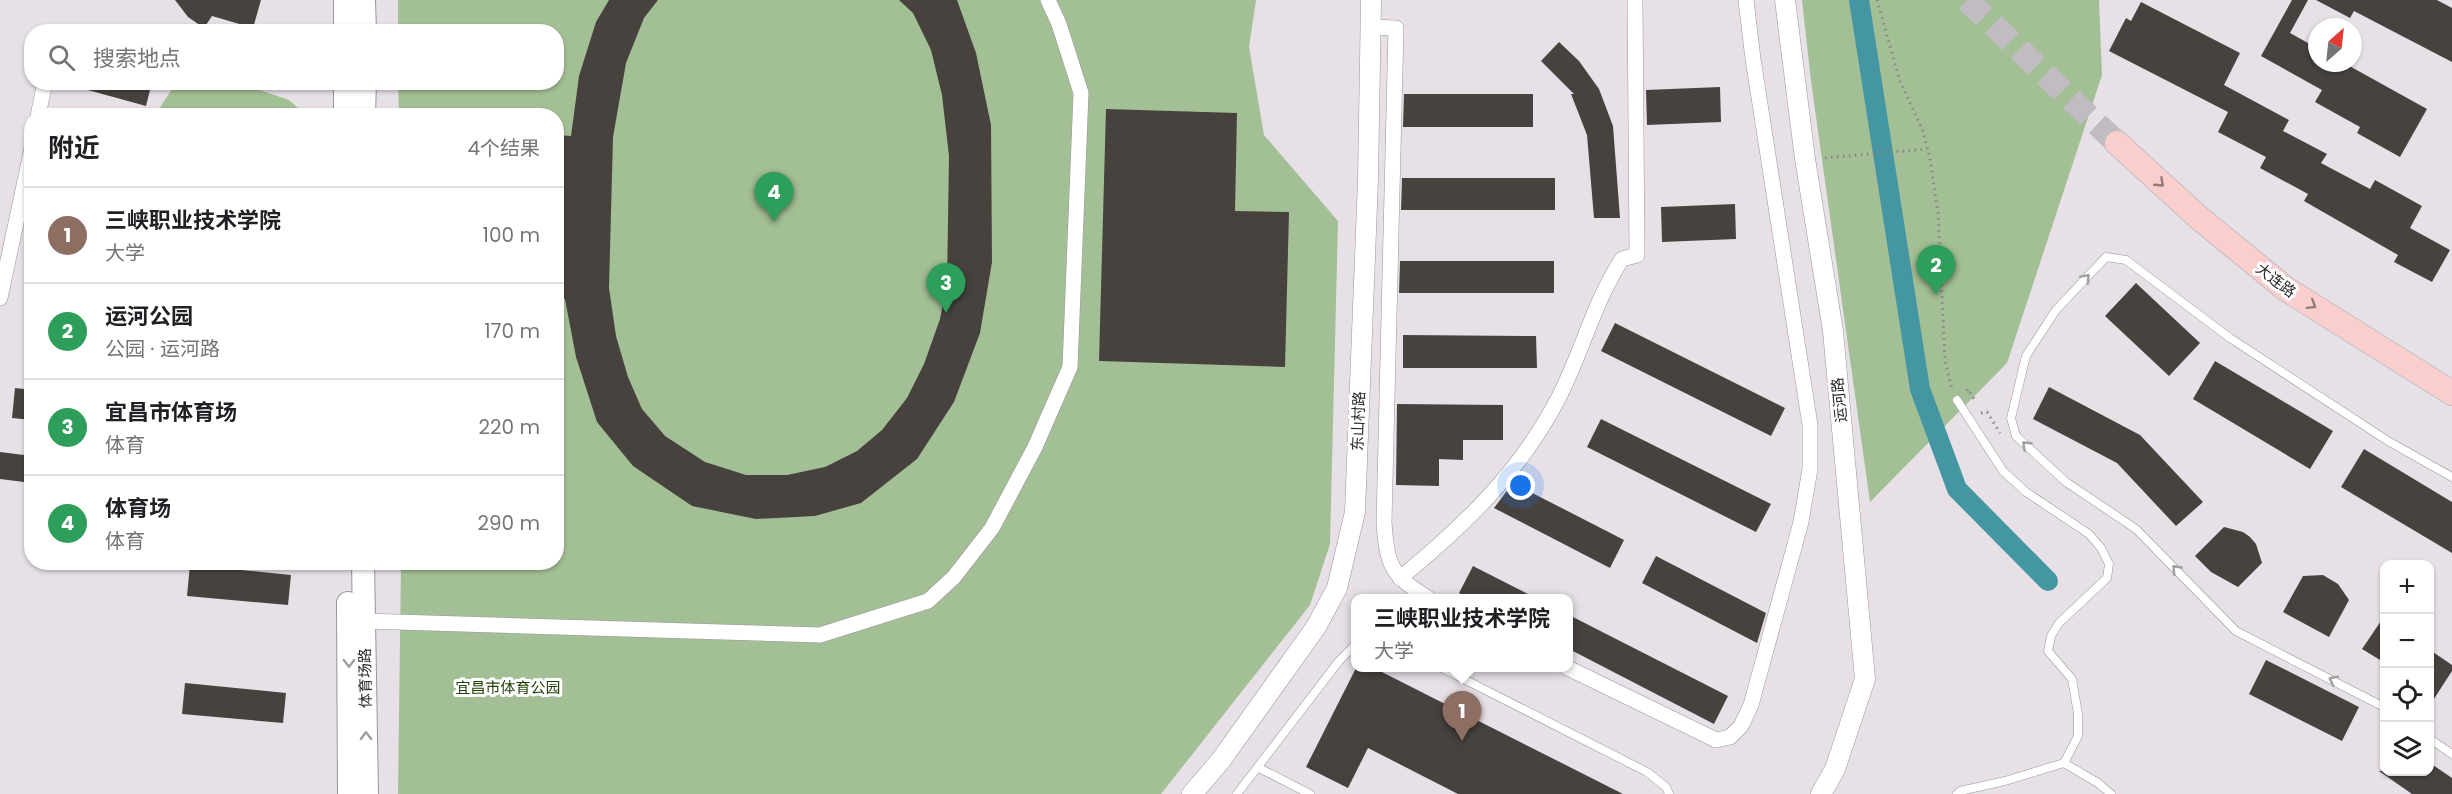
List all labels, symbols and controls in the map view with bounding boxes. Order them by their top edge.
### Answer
north arrow [2308,18,2362,72]
search box [24,24,564,90]
icon: search [45,41,78,74]
text: 搜索地点 [93,43,181,74]
text: 附近 [48,130,100,166]
text: 4个结果 [467,134,540,162]
pin: 4 [754,172,794,222]
one-way arrow [2154,176,2164,187]
text: 三峡职业技术学院 [105,205,281,236]
text: 1 [64,221,71,249]
text: 100 m [483,221,540,249]
text: 大学 [105,239,145,267]
pin: 2 [1916,246,1956,295]
street label: 大连路 [2252,258,2300,302]
pin: 3 [926,264,966,313]
one-way arrow [2079,274,2090,285]
one-way arrow [2306,298,2316,310]
text: 运河公园 [105,301,193,332]
text: 2 [62,317,73,345]
text: 170 m [484,317,540,345]
text: 公园 · 运河路 [105,335,220,363]
street label: 运河路 [1827,377,1851,423]
street label: 东山村路 [1346,391,1370,451]
text: 宜昌市体育场 [105,397,237,428]
text: 3 [61,413,74,441]
text: 220 m [479,413,540,441]
text: 体育 [105,431,145,459]
one-way arrow [2023,441,2033,452]
your location [1506,471,1535,500]
text: 体育场 [105,493,171,524]
text: 4 [61,509,74,537]
text: 290 m [477,509,540,537]
text: 体育 [105,527,145,555]
map controls [2380,560,2434,776]
button: + [2380,560,2434,614]
one-way arrow [2172,565,2183,576]
popup [1351,594,1573,672]
text: 三峡职业技术学院 [1374,603,1550,634]
button: − [2380,614,2434,668]
text: 大学 [1374,637,1414,665]
street label: 体育场路 [354,648,376,708]
one-way arrow [343,658,355,667]
button: locate [2380,668,2434,722]
one-way arrow [2328,676,2339,687]
park label: 宜昌市体育公园 [455,677,561,698]
pin: 1 [1442,692,1482,741]
button: layers [2380,722,2434,776]
one-way arrow [360,731,372,740]

